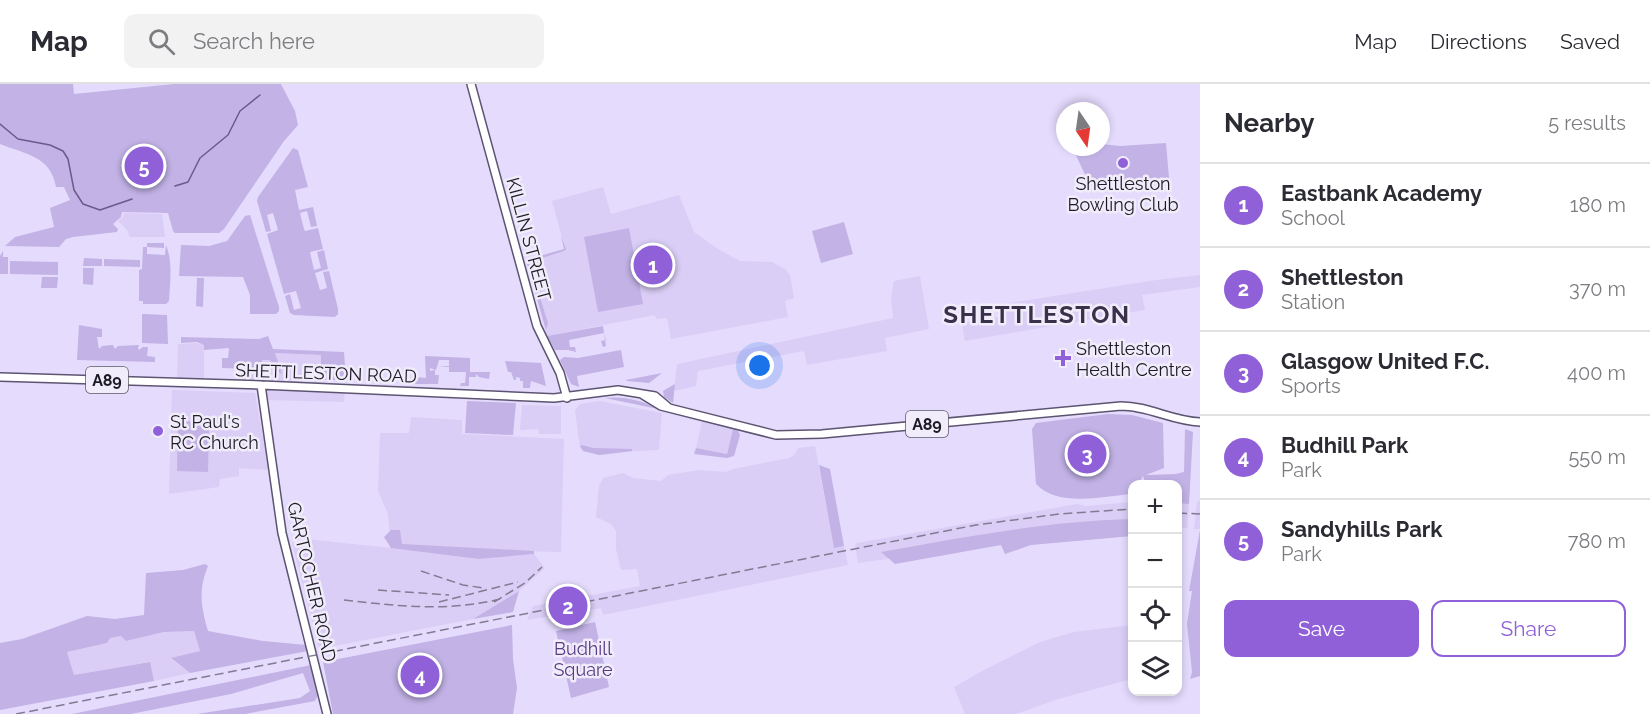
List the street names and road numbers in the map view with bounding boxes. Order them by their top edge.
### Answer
street label: KILLIN STREET [502,175,556,303]
street label: SHETTLESTON ROAD [235,359,417,387]
road number: A89 [86,367,128,393]
road number: A89 [906,411,948,437]
street label: GARTOCHER ROAD [283,500,341,664]

